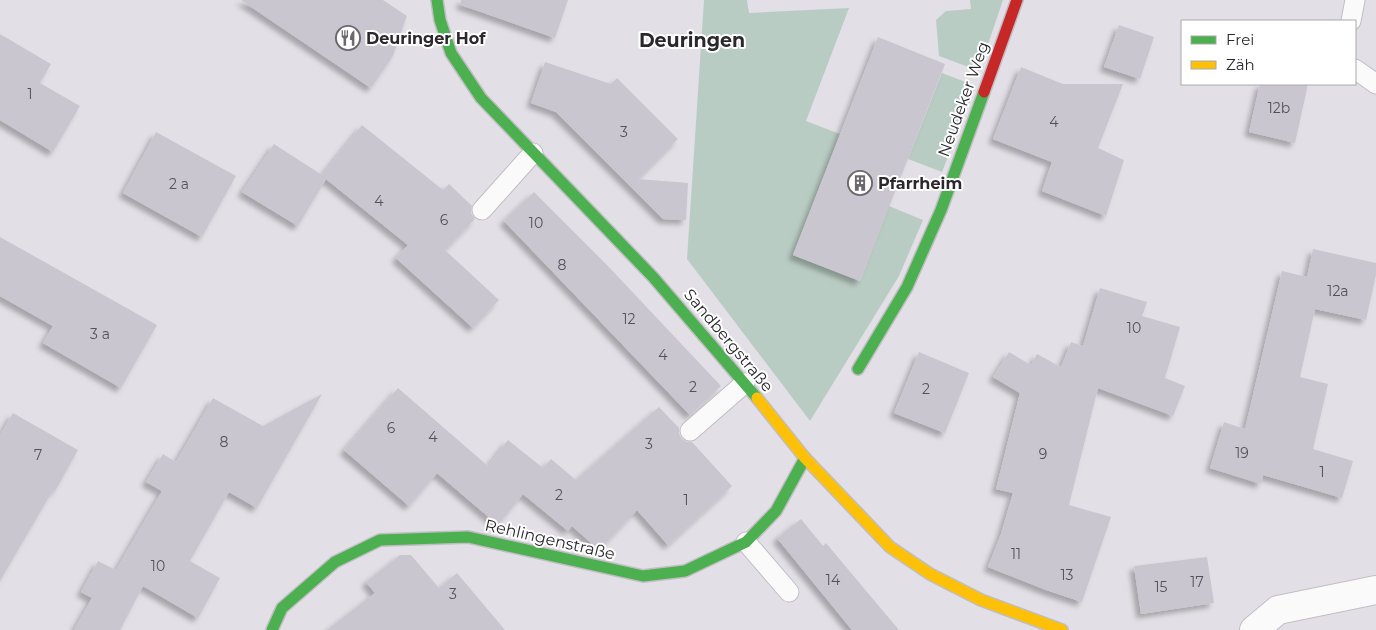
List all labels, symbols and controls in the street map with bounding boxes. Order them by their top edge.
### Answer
legend [1181,20,1356,85]
restaurant icon: Deuringer Hof [335,25,361,51]
place label: Deuringer Hof [366,29,486,48]
district label: Deuringen [639,29,745,52]
text: Frei [1226,30,1254,49]
street label: Neudeker Weg [934,39,993,159]
text: Zäh [1226,55,1255,74]
house number: 1 [27,85,33,103]
house number: 12b [1268,99,1290,117]
house number: 4 [1049,113,1059,131]
house number: 3 [620,123,628,141]
building icon: Pfarrheim [847,170,873,196]
place label: Pfarrheim [878,174,962,193]
house number: 2 a [169,175,189,193]
house number: 4 [374,192,384,210]
house number: 6 [440,211,449,229]
house number: 10 [529,214,543,232]
house number: 8 [558,256,567,274]
house number: 12a [1327,282,1349,300]
street label: Sandbergstraße [680,285,777,396]
house number: 12 [622,310,636,328]
house number: 10 [1127,319,1141,337]
house number: 3 a [90,325,110,343]
house number: 4 [658,346,668,364]
house number: 2 [689,378,697,396]
house number: 2 [922,380,930,398]
house number: 6 [387,419,396,437]
house number: 4 [428,428,438,446]
house number: 8 [220,433,229,451]
house number: 3 [645,435,653,453]
house number: 19 [1235,444,1249,462]
house number: 9 [1039,445,1047,463]
house number: 7 [34,446,42,464]
house number: 1 [1319,463,1325,481]
house number: 2 [555,486,563,504]
house number: 1 [683,491,689,509]
street label: Rehlingenstraße [483,515,617,564]
house number: 11 [1011,545,1021,563]
house number: 10 [151,557,165,575]
house number: 13 [1061,566,1074,584]
house number: 14 [826,571,841,589]
house number: 17 [1190,573,1204,591]
house number: 15 [1155,578,1168,596]
house number: 3 [449,585,457,603]

